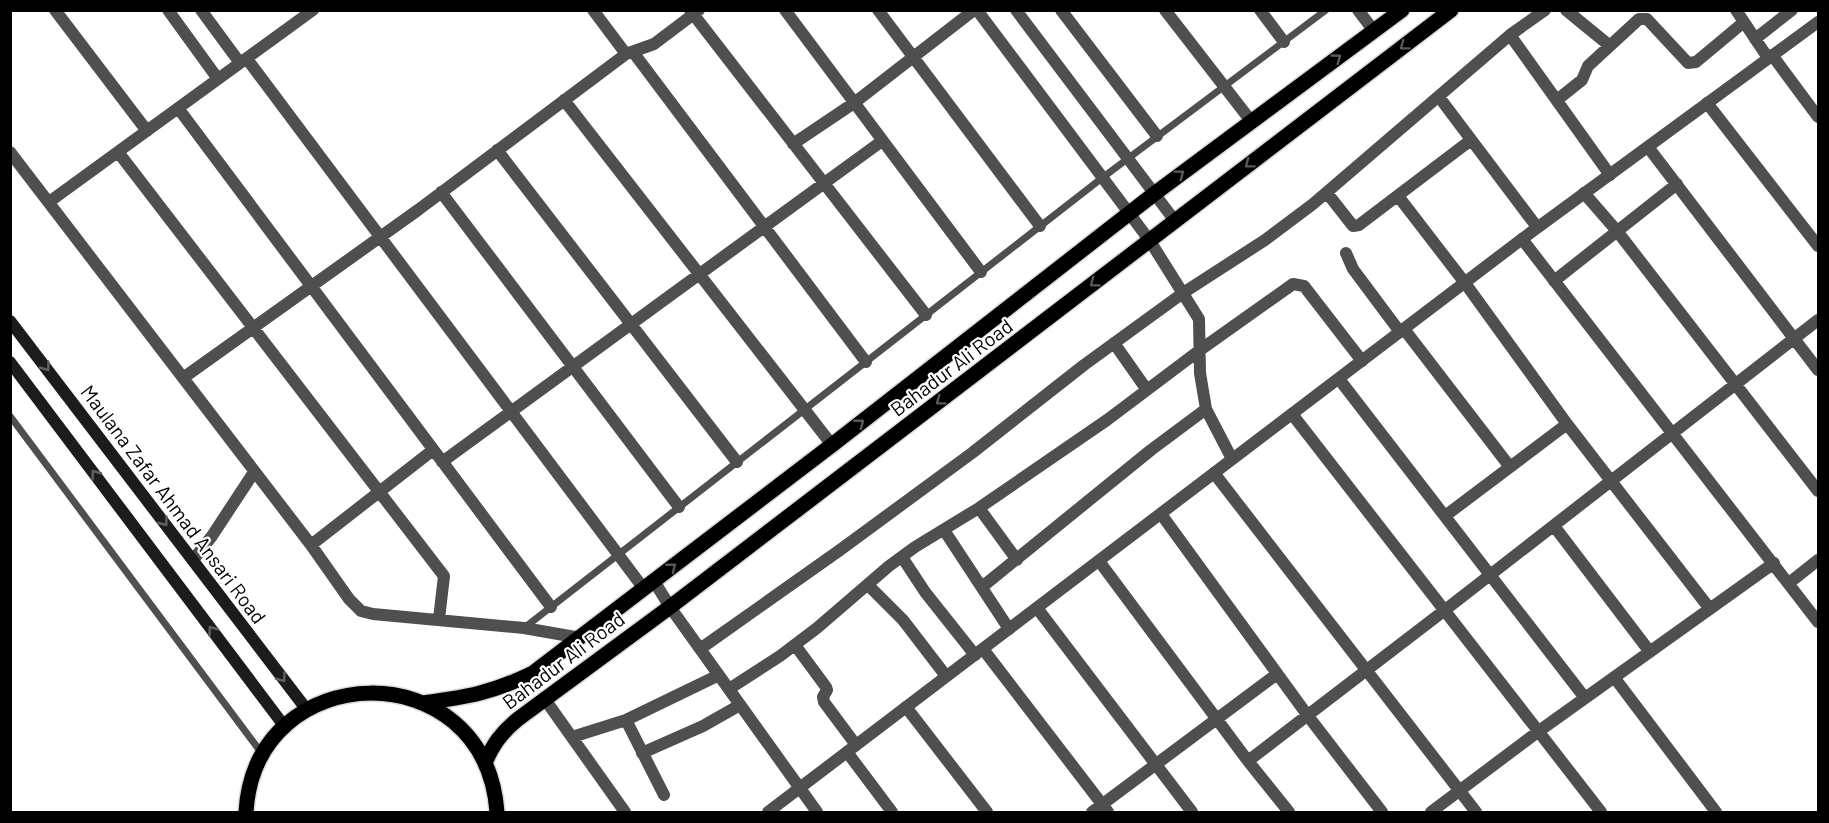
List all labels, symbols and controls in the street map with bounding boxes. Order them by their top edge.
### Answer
one-way arrow [1400,39,1411,50]
one-way arrow [1330,55,1341,66]
one-way arrow [1245,157,1256,168]
one-way arrow [1173,170,1184,181]
one-way arrow [1090,275,1101,286]
street label: Bahadur Ali Road [885,313,1017,421]
one-way arrow [39,361,50,372]
street label: Maulana Zafar Ahmad Ansari Road [76,380,272,628]
one-way arrow [935,394,946,405]
one-way arrow [853,419,864,430]
one-way arrow [91,469,102,480]
one-way arrow [157,516,168,527]
one-way arrow [665,564,676,575]
street label: Bahadur Ali Road [497,606,629,714]
one-way arrow [208,625,219,636]
one-way arrow [275,671,286,682]

